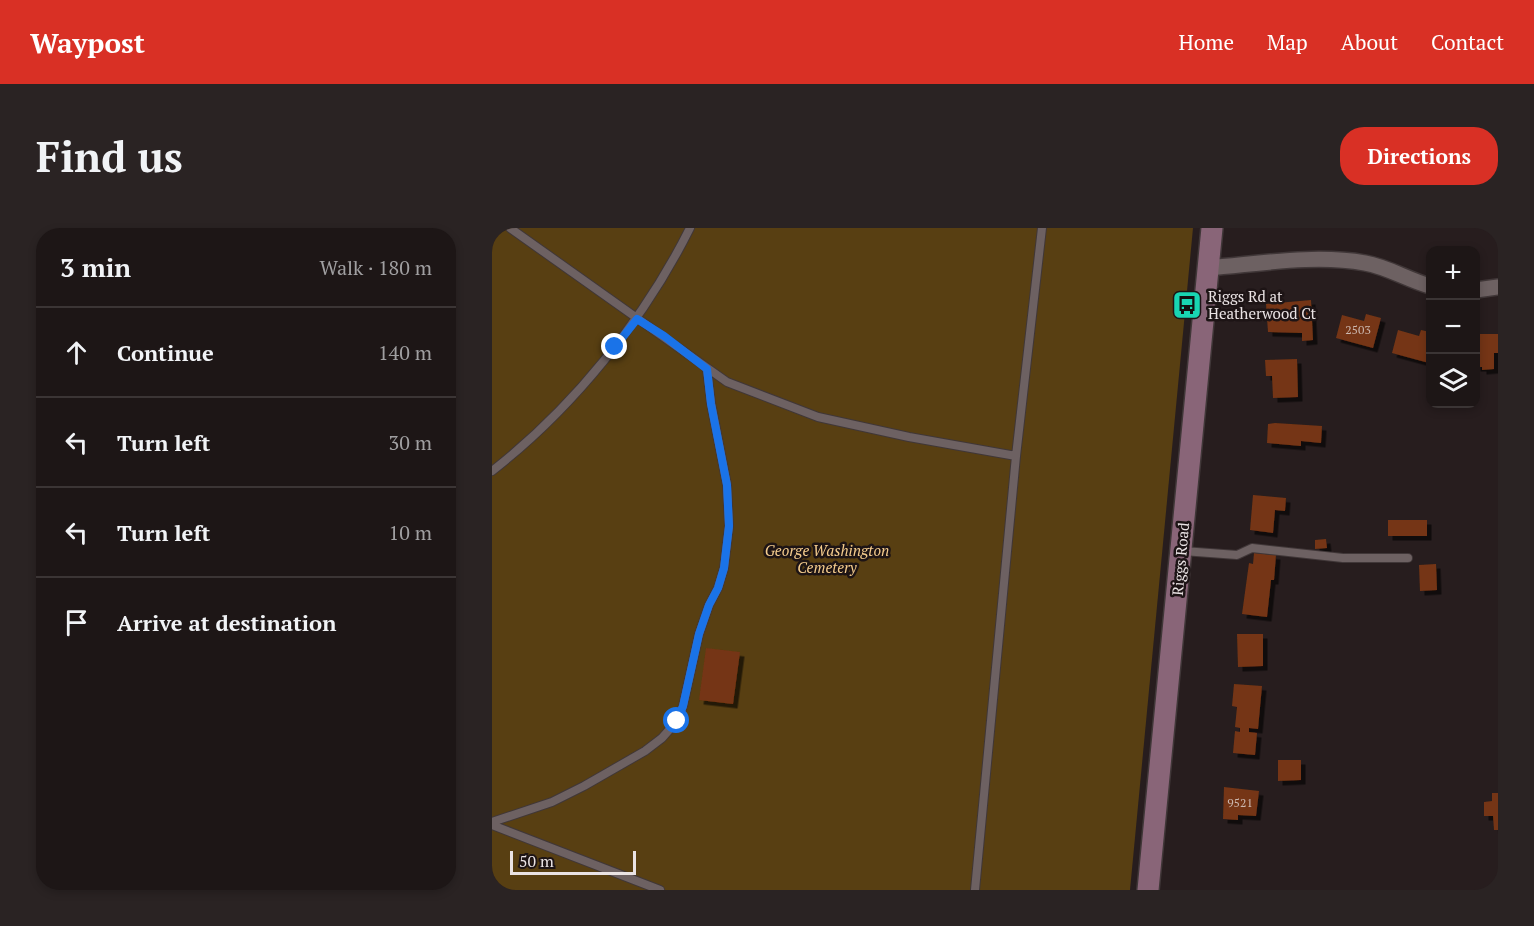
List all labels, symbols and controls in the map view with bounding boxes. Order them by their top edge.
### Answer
text: Waypost [30,24,145,61]
text: Home [1178,28,1234,56]
text: Map [1267,28,1308,56]
text: About [1341,28,1398,56]
text: Contact [1431,28,1504,56]
button: Directions [1340,127,1498,185]
text: Find us [36,128,183,184]
map controls [1426,246,1480,408]
button: + [1426,246,1480,300]
text: 3 min [60,250,131,284]
text: Walk · 180 m [320,254,432,281]
place label: Riggs Rd at Heatherwood Ct [1208,286,1316,323]
bus stop icon: Riggs Rd at Heatherwood Ct [1171,289,1203,321]
button: − [1426,300,1480,354]
house number: 2503 [1345,322,1371,337]
route end [601,333,627,359]
icon: ahead [60,336,93,369]
text: Continue [117,338,214,367]
text: 140 m [378,339,432,366]
button: layers [1426,354,1480,408]
icon: left [60,426,93,459]
text: Turn left [117,428,210,457]
text: 30 m [389,429,432,456]
icon: left [60,516,93,549]
text: Turn left [117,518,210,547]
text: 10 m [389,519,432,546]
street label: Riggs Road [1167,522,1193,596]
park label: George Washington Cemetery [765,540,889,577]
icon: arrive [60,606,93,639]
text: Arrive at destination [117,608,336,637]
route start [663,707,689,733]
house number: 9521 [1227,795,1253,810]
scale bar [510,848,636,876]
text: 50 m [519,850,554,872]

